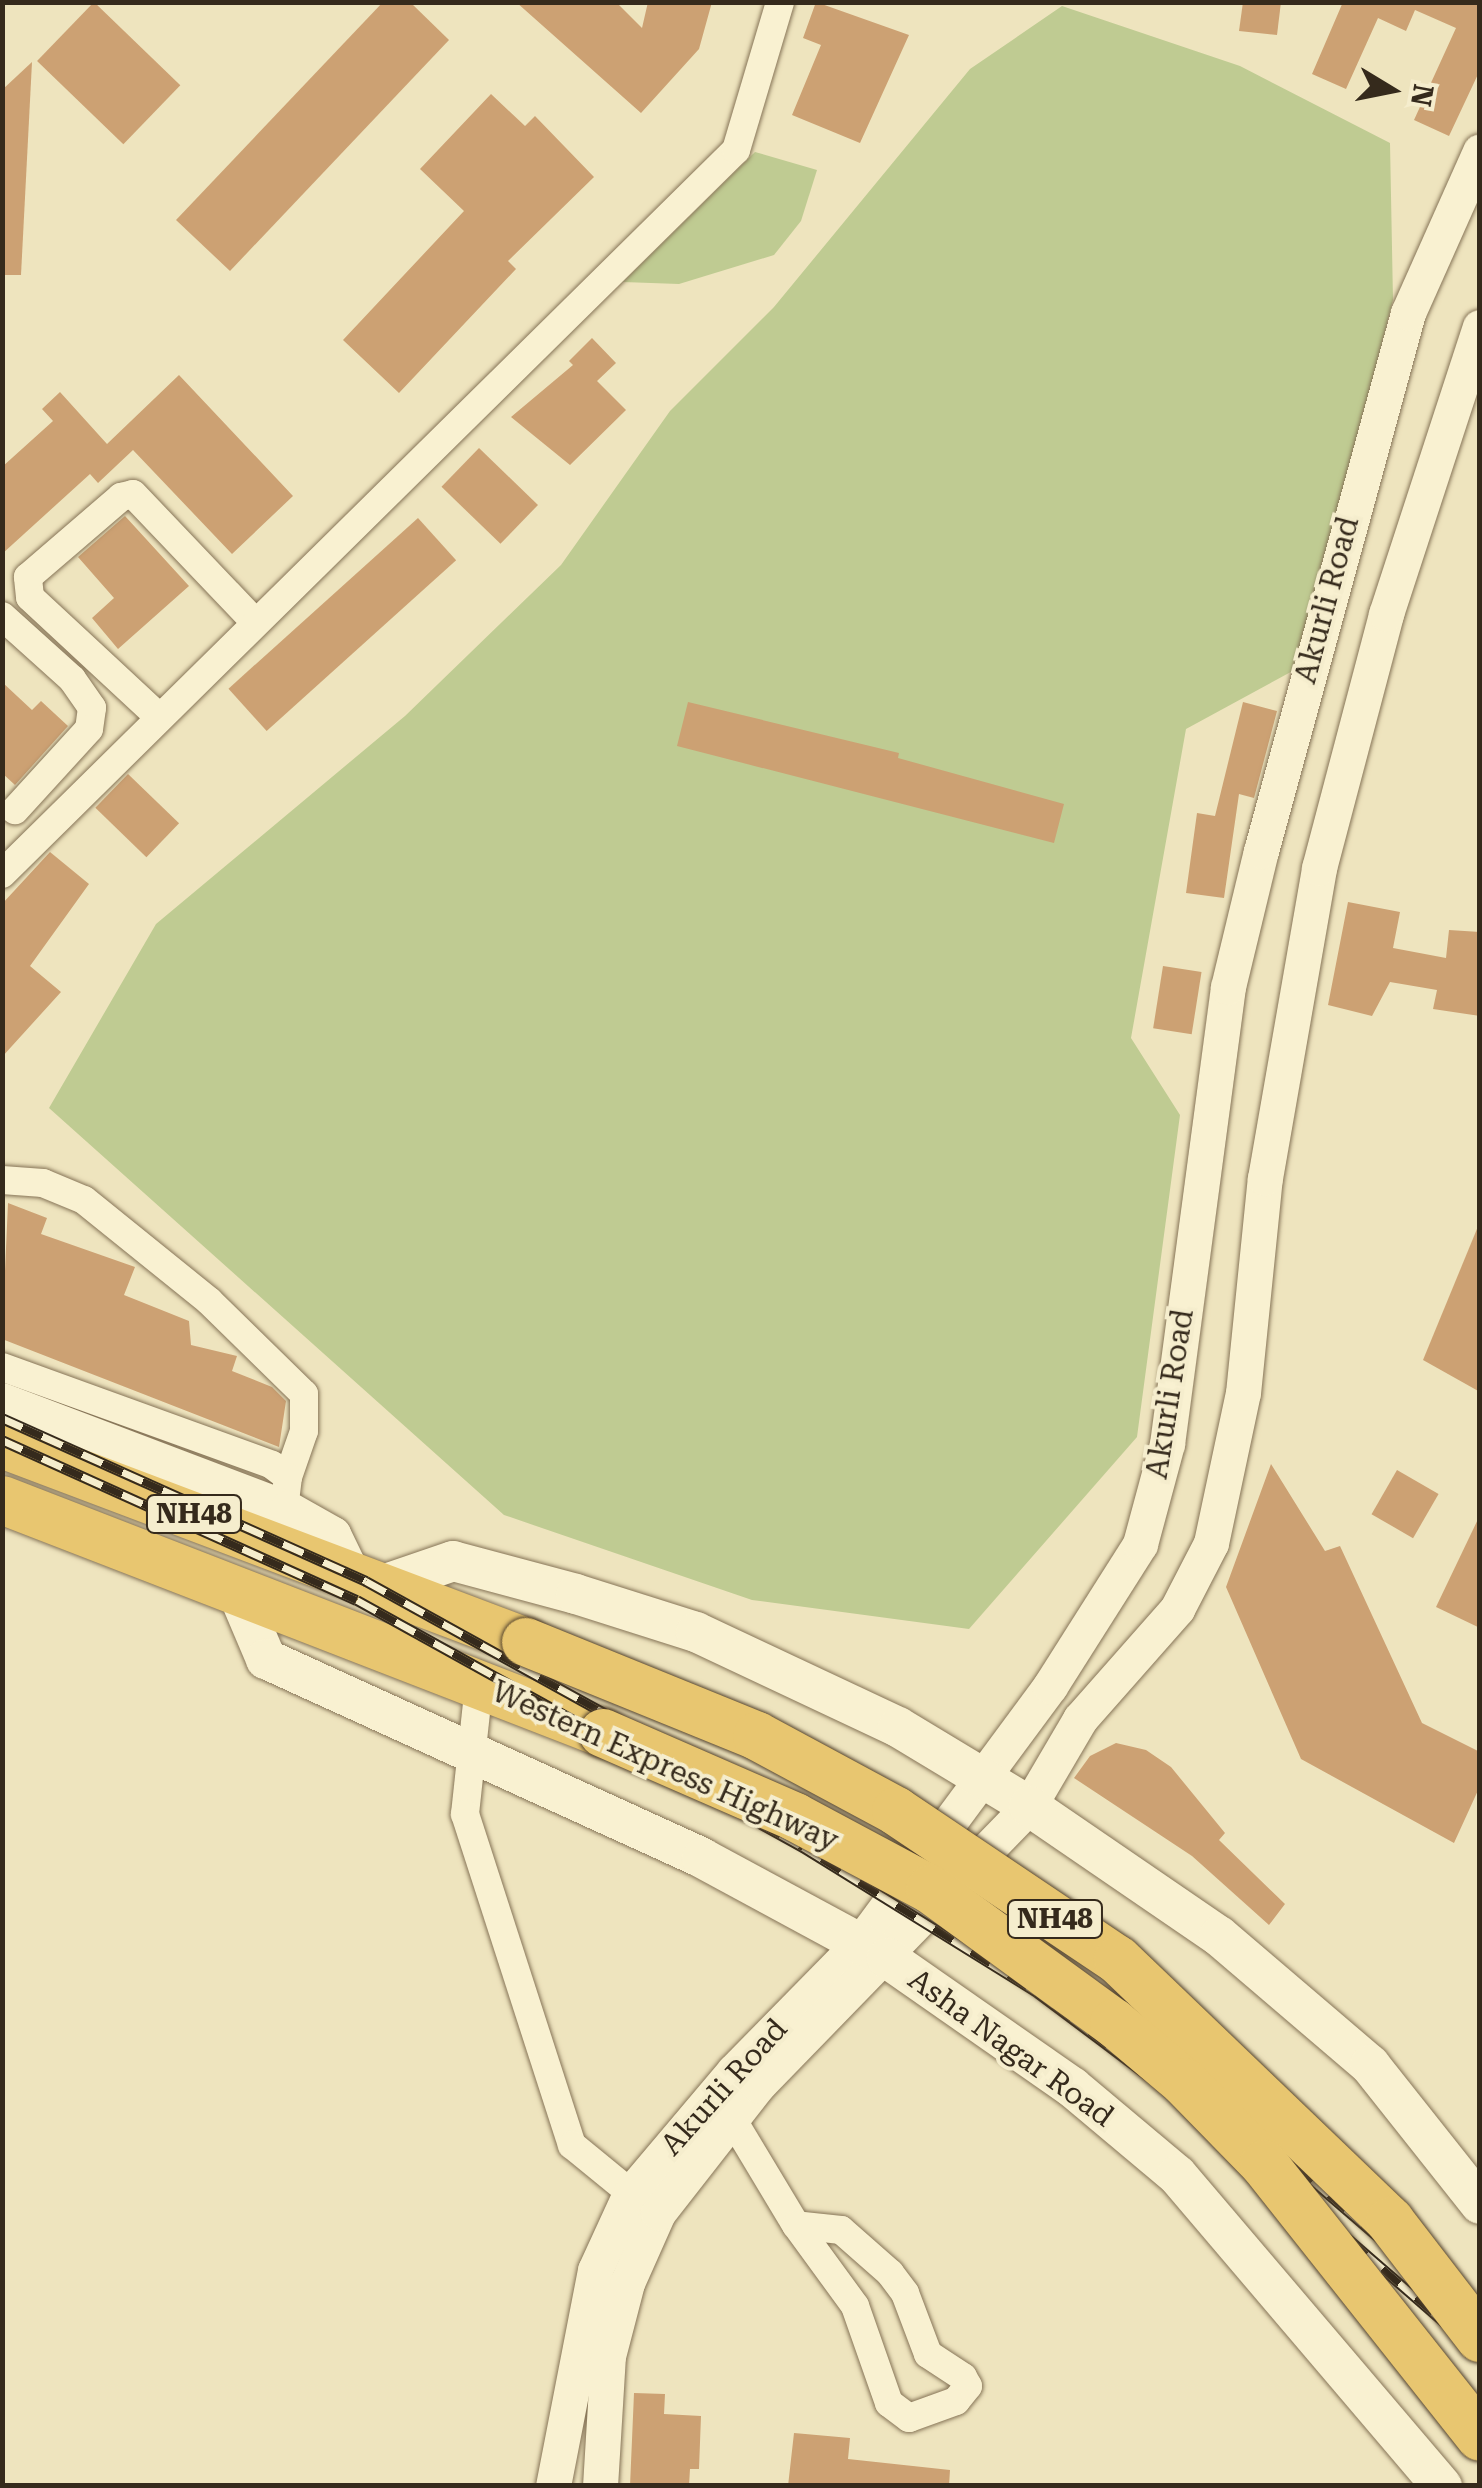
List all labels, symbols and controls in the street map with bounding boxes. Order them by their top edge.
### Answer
north arrow [1342,40,1442,140]
text: N [1404,82,1440,109]
street label: Akurli Road [1287,513,1367,687]
street label: Akurli Road [1139,1307,1201,1481]
road number: NH48 [144,1491,244,1537]
street label: Western Express Highway [486,1673,844,1859]
road number: NH48 [1005,1896,1105,1942]
street label: Asha Nagar Road [901,1961,1121,2135]
street label: Akurli Road [653,2011,795,2163]

